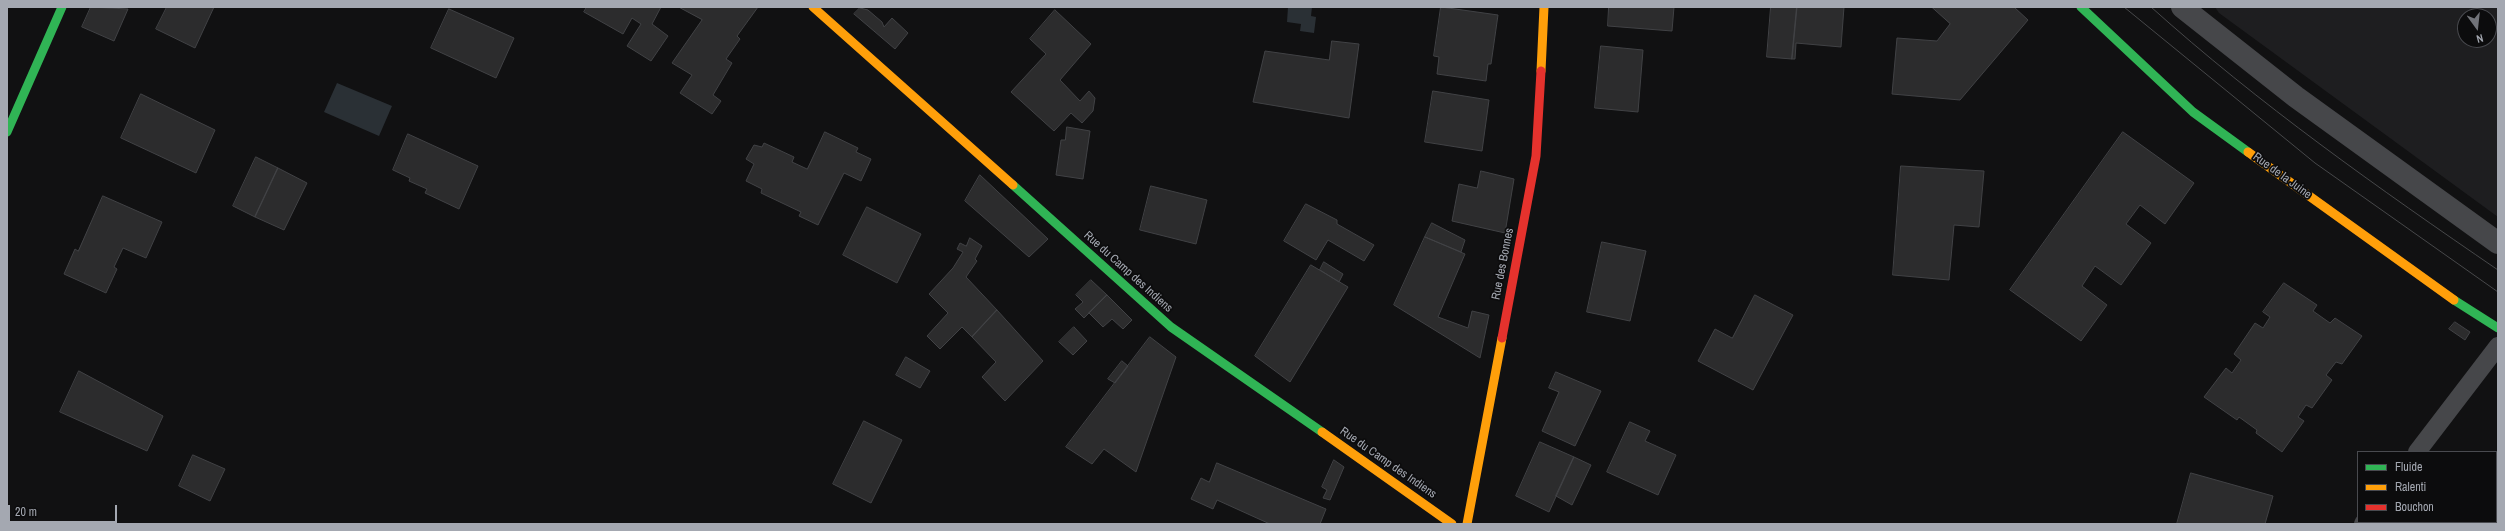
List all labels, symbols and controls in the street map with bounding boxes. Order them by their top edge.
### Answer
north arrow [2457,8,2497,48]
text: N [2475,31,2485,46]
street label: Rue de la Juine [2250,150,2314,202]
street label: Rue des Bonnes [1489,227,1517,301]
street label: Rue du Camp des Indiens [1081,228,1175,316]
street label: Rue du Camp des Indiens [1337,424,1439,502]
legend [2357,451,2497,523]
text: Fluide [2395,459,2422,475]
text: Ralenti [2395,479,2426,495]
scale bar [10,497,119,523]
text: Bouchon [2395,499,2434,515]
text: 20 m [15,504,37,520]

